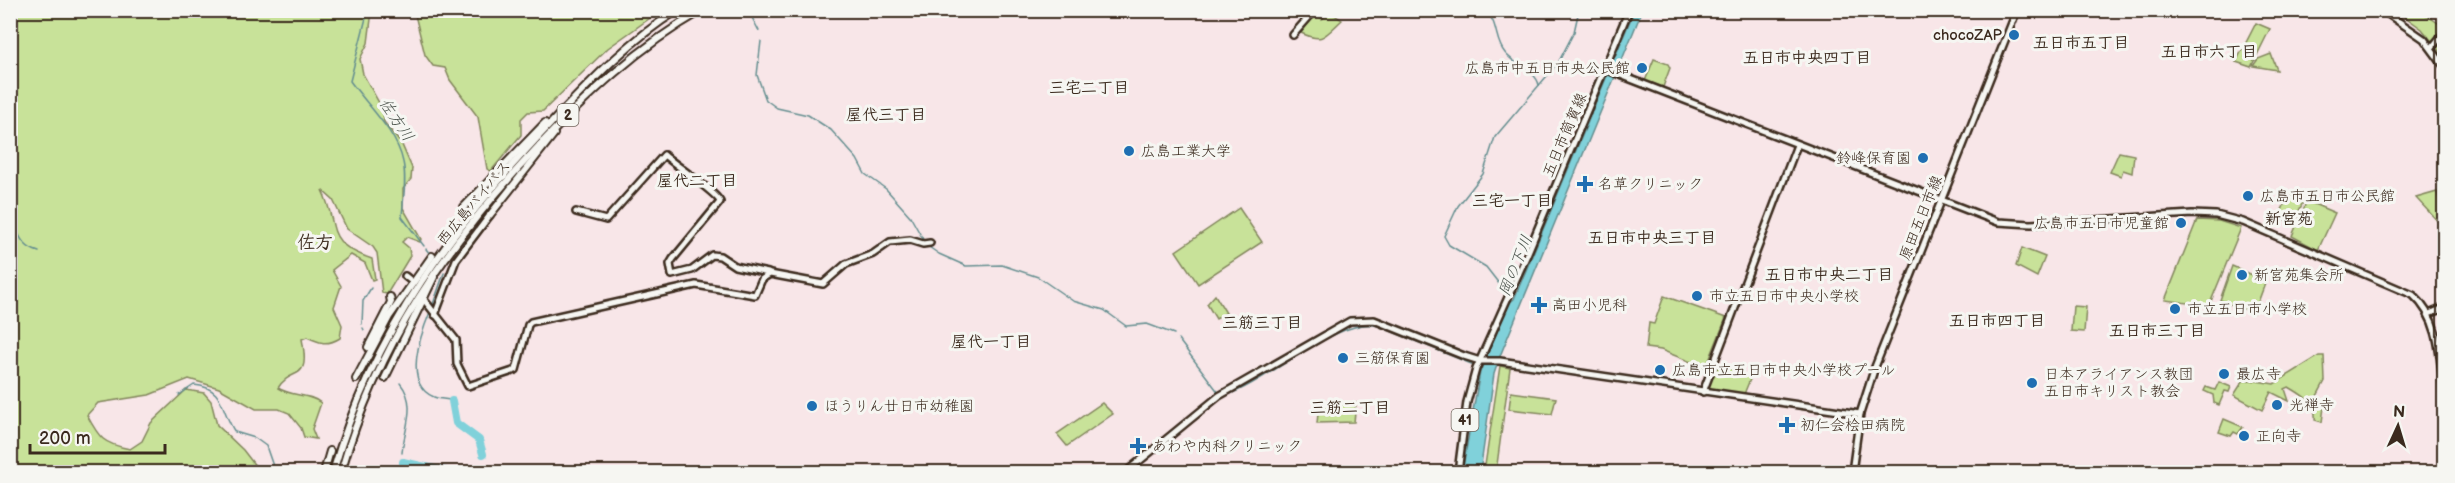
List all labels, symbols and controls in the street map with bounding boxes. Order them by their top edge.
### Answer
place label: chocoZAP [1933,26,2003,45]
marker: chocoZAP [2007,28,2021,42]
district label: 五日市五丁目 [2033,34,2129,53]
district label: 五日市六丁目 [2161,43,2257,62]
district label: 五日市中央四丁目 [1743,49,1871,68]
place label: 広島市中五日市央公民館 [1465,59,1630,78]
marker: 広島市中五日市央公民館 [1635,61,1649,75]
district label: 三宅二丁目 [1049,79,1129,98]
street label: 五日市筒賀線 [1539,90,1591,180]
water label: 佐方川 [375,95,417,145]
road number: 2 [558,104,578,126]
district label: 屋代三丁目 [846,106,926,125]
place label: 広島工業大学 [1141,142,1231,161]
marker: 広島工業大学 [1122,144,1136,158]
place label: 鈴峰保育園 [1836,149,1911,168]
marker: 鈴峰保育園 [1916,151,1930,165]
street label: 西広島バイパス [433,157,515,249]
district label: 屋代二丁目 [657,172,737,191]
street label: 原田五日市線 [1895,173,1947,263]
marker: 名草クリニック [1576,175,1594,193]
place label: 名草クリニック [1598,175,1703,194]
place label: 広島市五日市公民館 [2260,187,2395,206]
marker: 広島市五日市公民館 [2241,189,2255,203]
district label: 三宅一丁目 [1472,192,1552,211]
district label: 新宮苑 [2265,210,2313,229]
place label: 広島市五日市児童館 [2034,214,2169,233]
marker: 広島市五日市児童館 [2174,216,2188,230]
district label: 五日市中央三丁目 [1588,229,1716,248]
district label: 佐方 [297,232,333,253]
water label: 岡の下川 [1495,233,1537,299]
district label: 五日市中央二丁目 [1765,266,1893,285]
place label: 新宮苑集会所 [2254,266,2344,285]
marker: 新宮苑集会所 [2235,268,2249,282]
place label: 市立五日市中央小学校 [1709,287,1859,306]
marker: 市立五日市中央小学校 [1690,289,1704,303]
marker: 高田小児科 [1530,296,1548,314]
place label: 高田小児科 [1552,296,1627,315]
place label: 市立五日市小学校 [2187,300,2307,319]
marker: 市立五日市小学校 [2168,302,2182,316]
district label: 五日市四丁目 [1949,312,2045,331]
district label: 三筋三丁目 [1222,314,1302,333]
district label: 五日市三丁目 [2109,322,2205,341]
district label: 屋代一丁目 [951,333,1031,352]
place label: 三筋保育園 [1355,349,1430,368]
marker: 三筋保育園 [1336,351,1350,365]
place label: 広島市立五日市中央小学校プール [1672,361,1895,380]
marker: 広島市立五日市中央小学校プール [1653,363,1667,377]
place label: 日本アライアンス教団 五日市キリスト教会 [2044,365,2193,401]
place label: 最広寺 [2236,365,2281,384]
marker: 最広寺 [2217,367,2231,381]
marker: 日本アライアンス教団 五日市キリスト教会 [2025,376,2039,390]
place label: 光禅寺 [2289,396,2334,415]
north arrow [2368,396,2428,456]
place label: ほうりん廿日市幼稚園 [824,397,974,416]
marker: 光禅寺 [2270,398,2284,412]
marker: ほうりん廿日市幼稚園 [805,399,819,413]
district label: 三筋二丁目 [1310,399,1390,418]
text: N [2392,403,2406,422]
road number: 41 [1452,409,1478,431]
marker: 初仁会桧田病院 [1778,416,1796,434]
place label: 初仁会桧田病院 [1800,416,1905,435]
scale bar [30,417,165,455]
place label: 正向寺 [2256,427,2301,446]
text: 200 m [39,428,91,449]
marker: 正向寺 [2237,429,2251,443]
marker: あわや内科クリニック [1129,437,1147,455]
place label: あわや内科クリニック [1152,437,1302,456]

